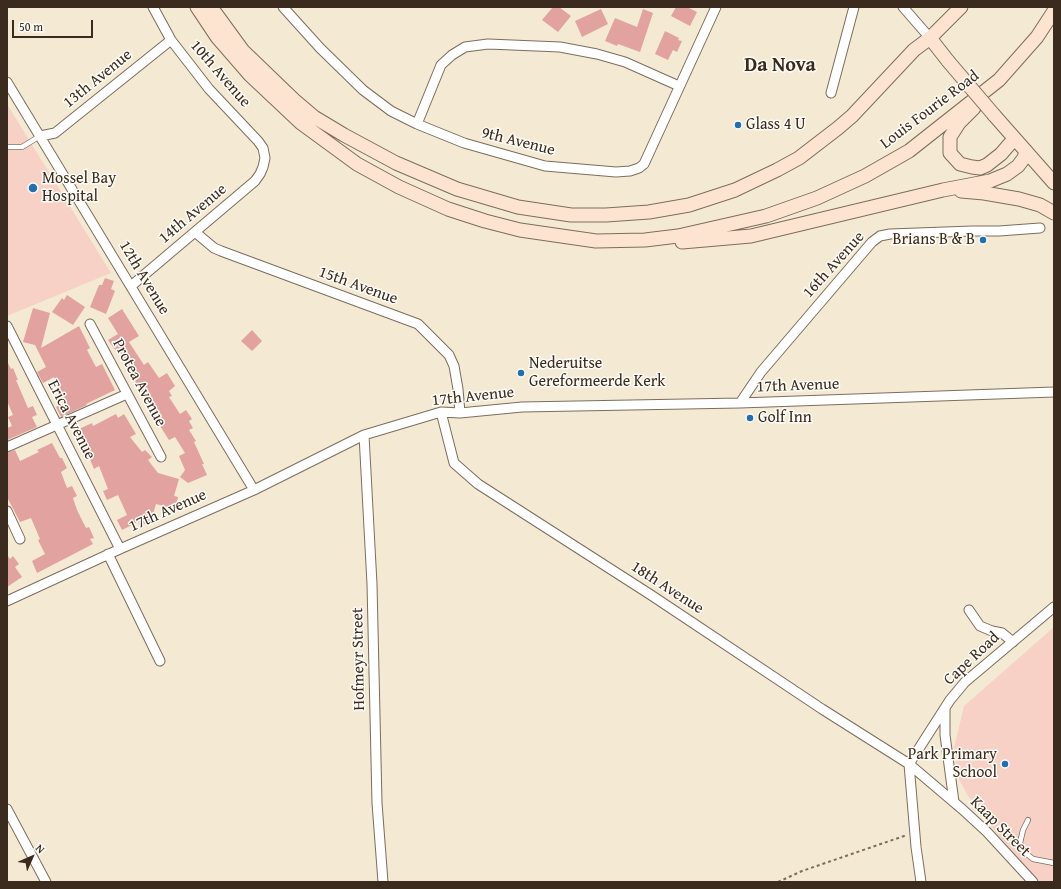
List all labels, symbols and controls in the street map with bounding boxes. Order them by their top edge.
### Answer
scale bar [14,12,95,38]
text: 50 m [19,18,43,35]
street label: 10th Avenue [186,36,254,112]
street label: 13th Avenue [60,46,136,112]
district label: Da Nova [744,54,816,78]
street label: Louis Fourie Road [877,67,983,153]
place label: Glass 4 U [746,115,805,135]
marker: Glass 4 U [733,120,743,130]
street label: 9th Avenue [479,124,557,160]
place label: Mossel Bay Hospital [42,169,116,207]
street label: 14th Avenue [155,180,231,248]
marker: Mossel Bay Hospital [27,182,39,194]
street label: 16th Avenue [799,228,869,302]
place label: Brians B & B [892,230,975,250]
marker: Brians B & B [978,235,988,245]
street label: 12th Avenue [114,238,174,318]
street label: 15th Avenue [316,263,400,309]
street label: Protea Avenue [108,336,170,430]
place label: Nederuitse Gereformeerde Kerk [529,354,665,392]
marker: Nederuitse Gereformeerde Kerk [516,368,526,378]
street label: 17th Avenue [756,375,840,397]
street label: Erica Avenue [43,377,99,463]
street label: 17th Avenue [431,383,515,411]
place label: Golf Inn [758,408,812,428]
marker: Golf Inn [745,413,755,423]
street label: 17th Avenue [126,485,210,537]
street label: 18th Avenue [627,557,707,619]
street label: Hofmeyr Street [349,607,369,711]
street label: Cape Road [940,628,1004,690]
place label: Park Primary School [908,745,997,783]
marker: Park Primary School [1000,759,1010,769]
street label: Kaap Street [966,793,1034,861]
north arrow [12,837,52,877]
text: N [32,840,49,857]

